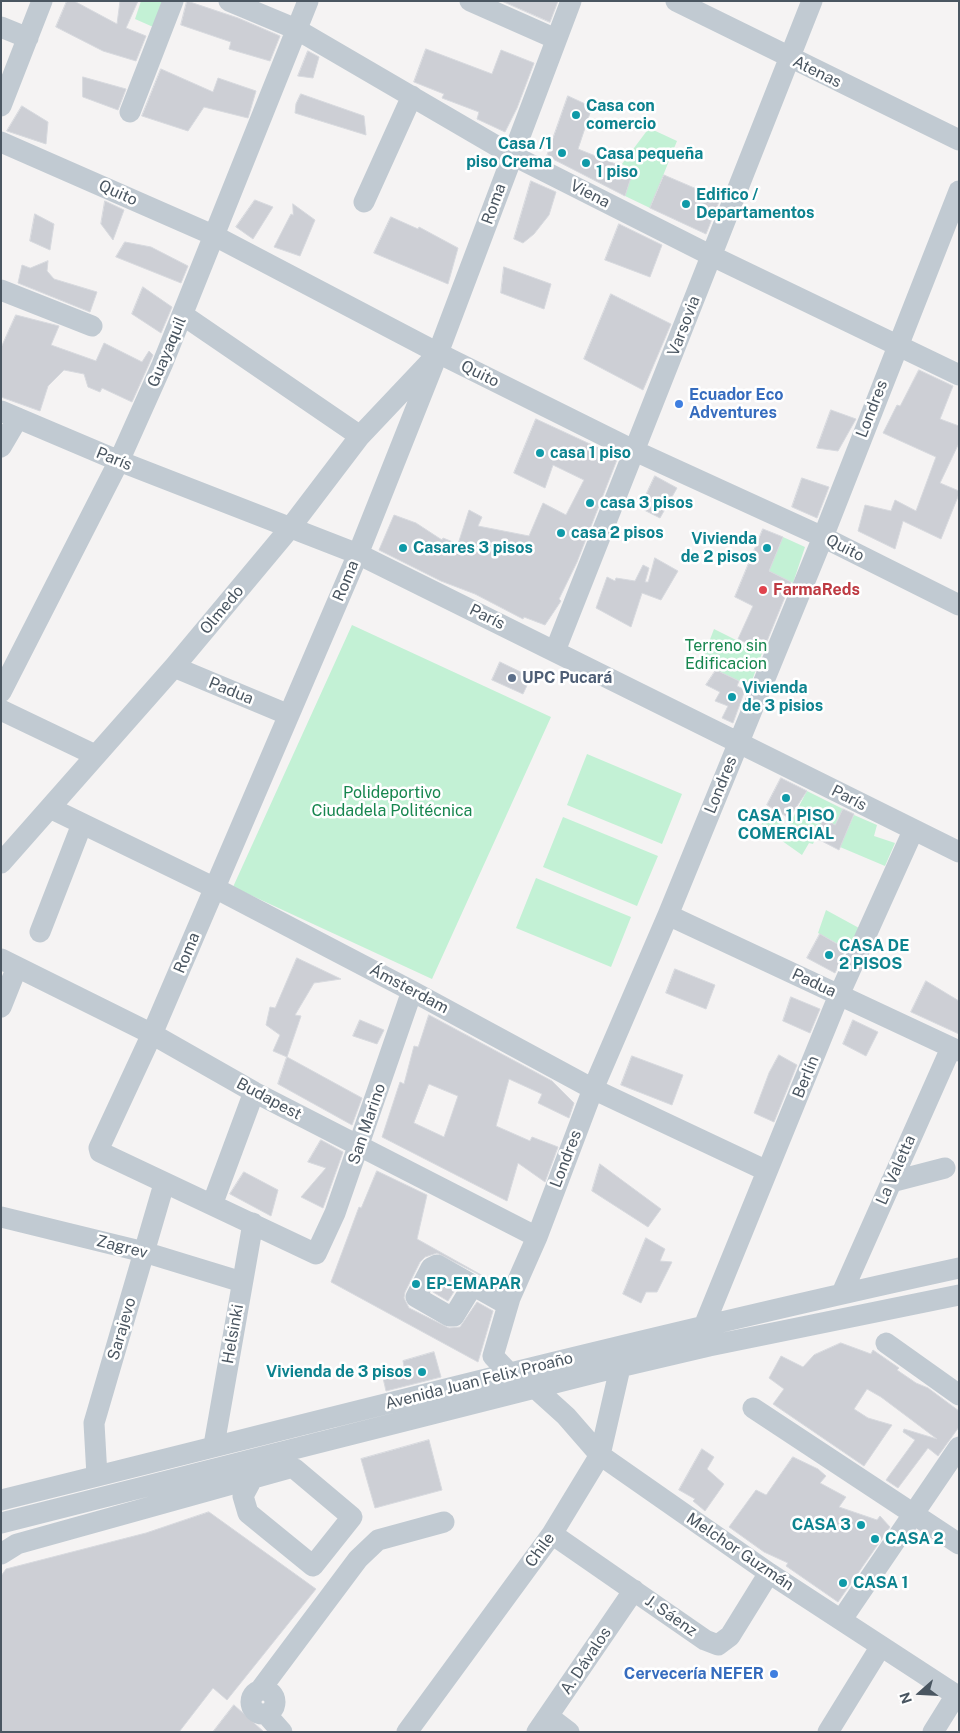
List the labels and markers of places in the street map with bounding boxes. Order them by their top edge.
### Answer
place label: Casa con comercio [586,96,656,134]
marker: Casa con comercio [570,109,582,121]
place label: Casa /1 piso Crema [466,134,552,172]
place label: Casa pequeña 1 piso [596,144,703,182]
marker: Casa /1 piso Crema [556,147,568,159]
marker: Casa pequeña 1 piso [580,157,592,169]
place label: Edifico / Departamentos [696,185,814,223]
marker: Edifico / Departamentos [680,198,692,210]
place label: Ecuador Eco Adventures [689,385,784,423]
marker: Ecuador Eco Adventures [673,398,685,410]
place label: casa 1 piso [550,443,631,463]
marker: casa 1 piso [534,447,546,459]
place label: casa 3 pisos [600,493,693,513]
marker: casa 3 pisos [584,497,596,509]
place label: casa 2 pisos [571,523,664,543]
marker: casa 2 pisos [555,527,567,539]
place label: Vivienda de 2 pisos [681,529,757,567]
place label: Casares 3 pisos [413,538,533,558]
marker: Casares 3 pisos [397,542,409,554]
marker: Vivienda de 2 pisos [761,542,773,554]
place label: FarmaReds [773,580,860,600]
marker: FarmaReds [757,584,769,596]
place label: UPC Pucará [522,668,612,688]
marker: UPC Pucará [506,672,518,684]
place label: Vivienda de 3 pisios [742,678,823,716]
marker: Vivienda de 3 pisios [726,691,738,703]
marker: CASA 1 PISO COMERCIAL [780,792,792,804]
place label: CASA 1 PISO COMERCIAL [737,806,835,844]
place label: CASA DE 2 PISOS [839,936,909,974]
marker: CASA DE 2 PISOS [823,949,835,961]
place label: EP-EMAPAR [426,1274,521,1294]
marker: EP-EMAPAR [410,1278,422,1290]
place label: Vivienda de 3 pisos [266,1362,412,1382]
marker: Vivienda de 3 pisos [416,1366,428,1378]
place label: CASA 3 [792,1515,851,1535]
marker: CASA 3 [855,1519,867,1531]
place label: CASA 2 [885,1529,944,1549]
marker: CASA 2 [869,1533,881,1545]
place label: CASA 1 [853,1573,908,1593]
marker: CASA 1 [837,1577,849,1589]
place label: Cervecería NEFER [624,1664,764,1684]
marker: Cervecería NEFER [768,1668,780,1680]

